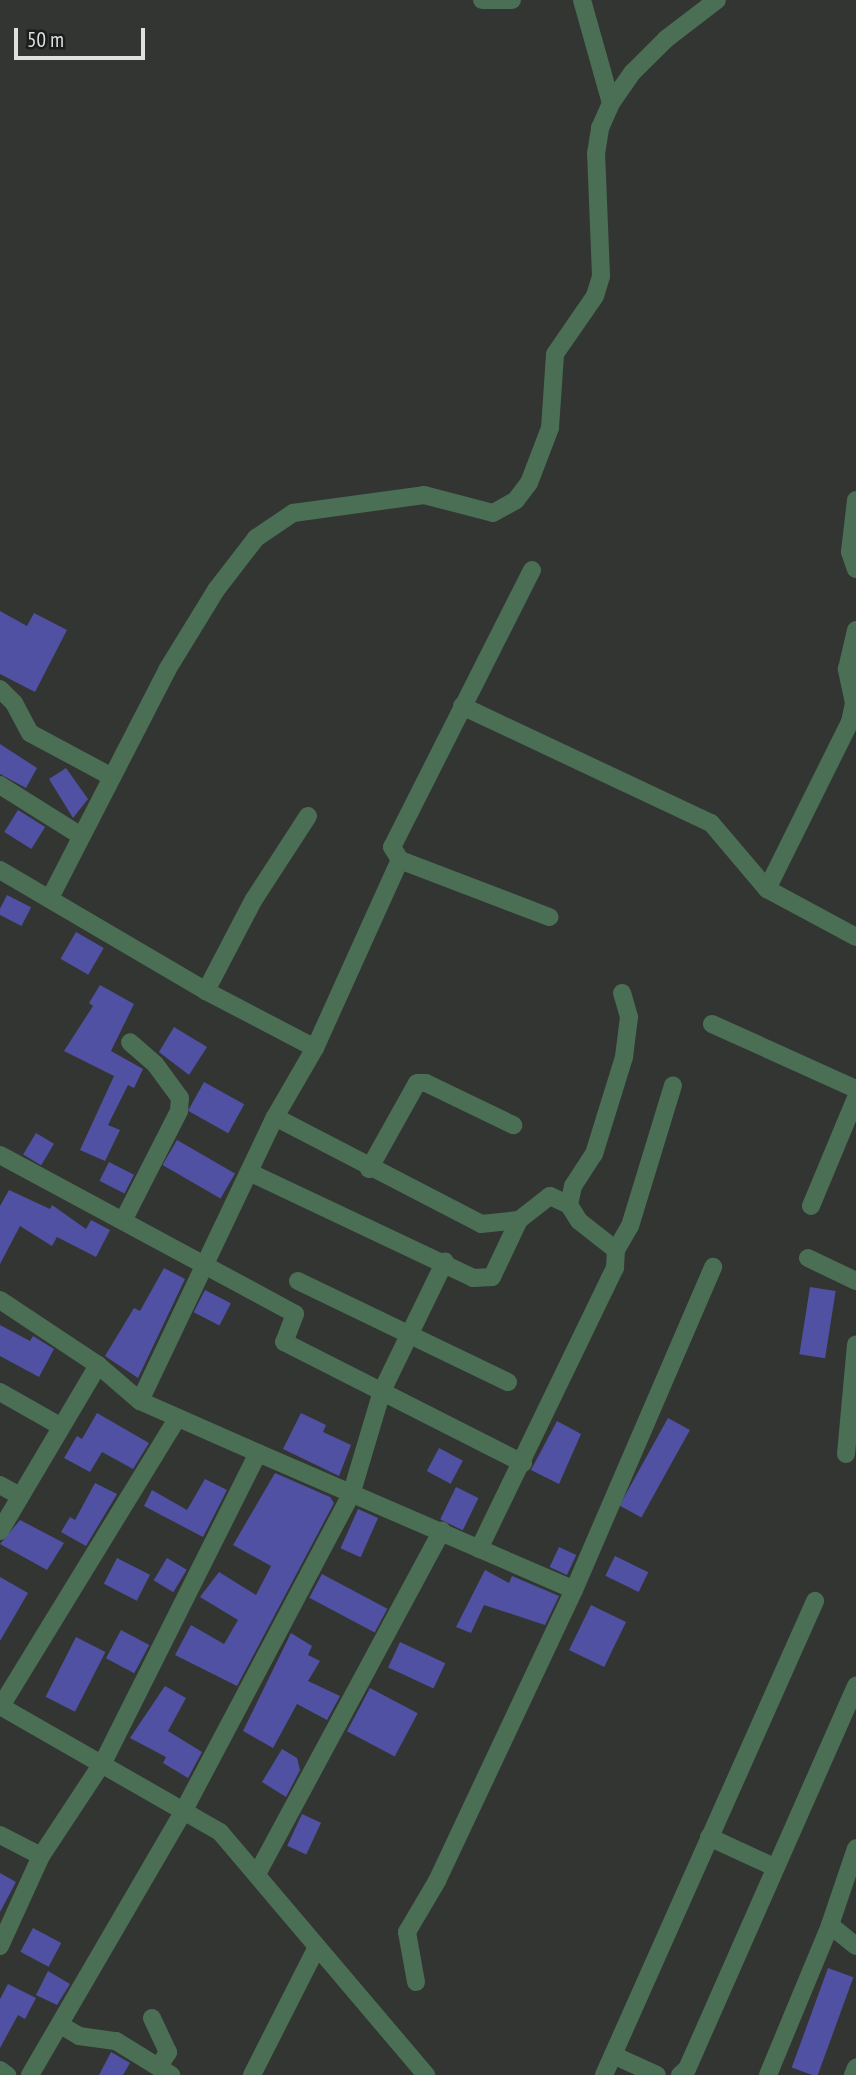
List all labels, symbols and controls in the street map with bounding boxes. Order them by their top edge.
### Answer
scale bar [18,14,149,58]
text: 50 m [27,26,64,53]

